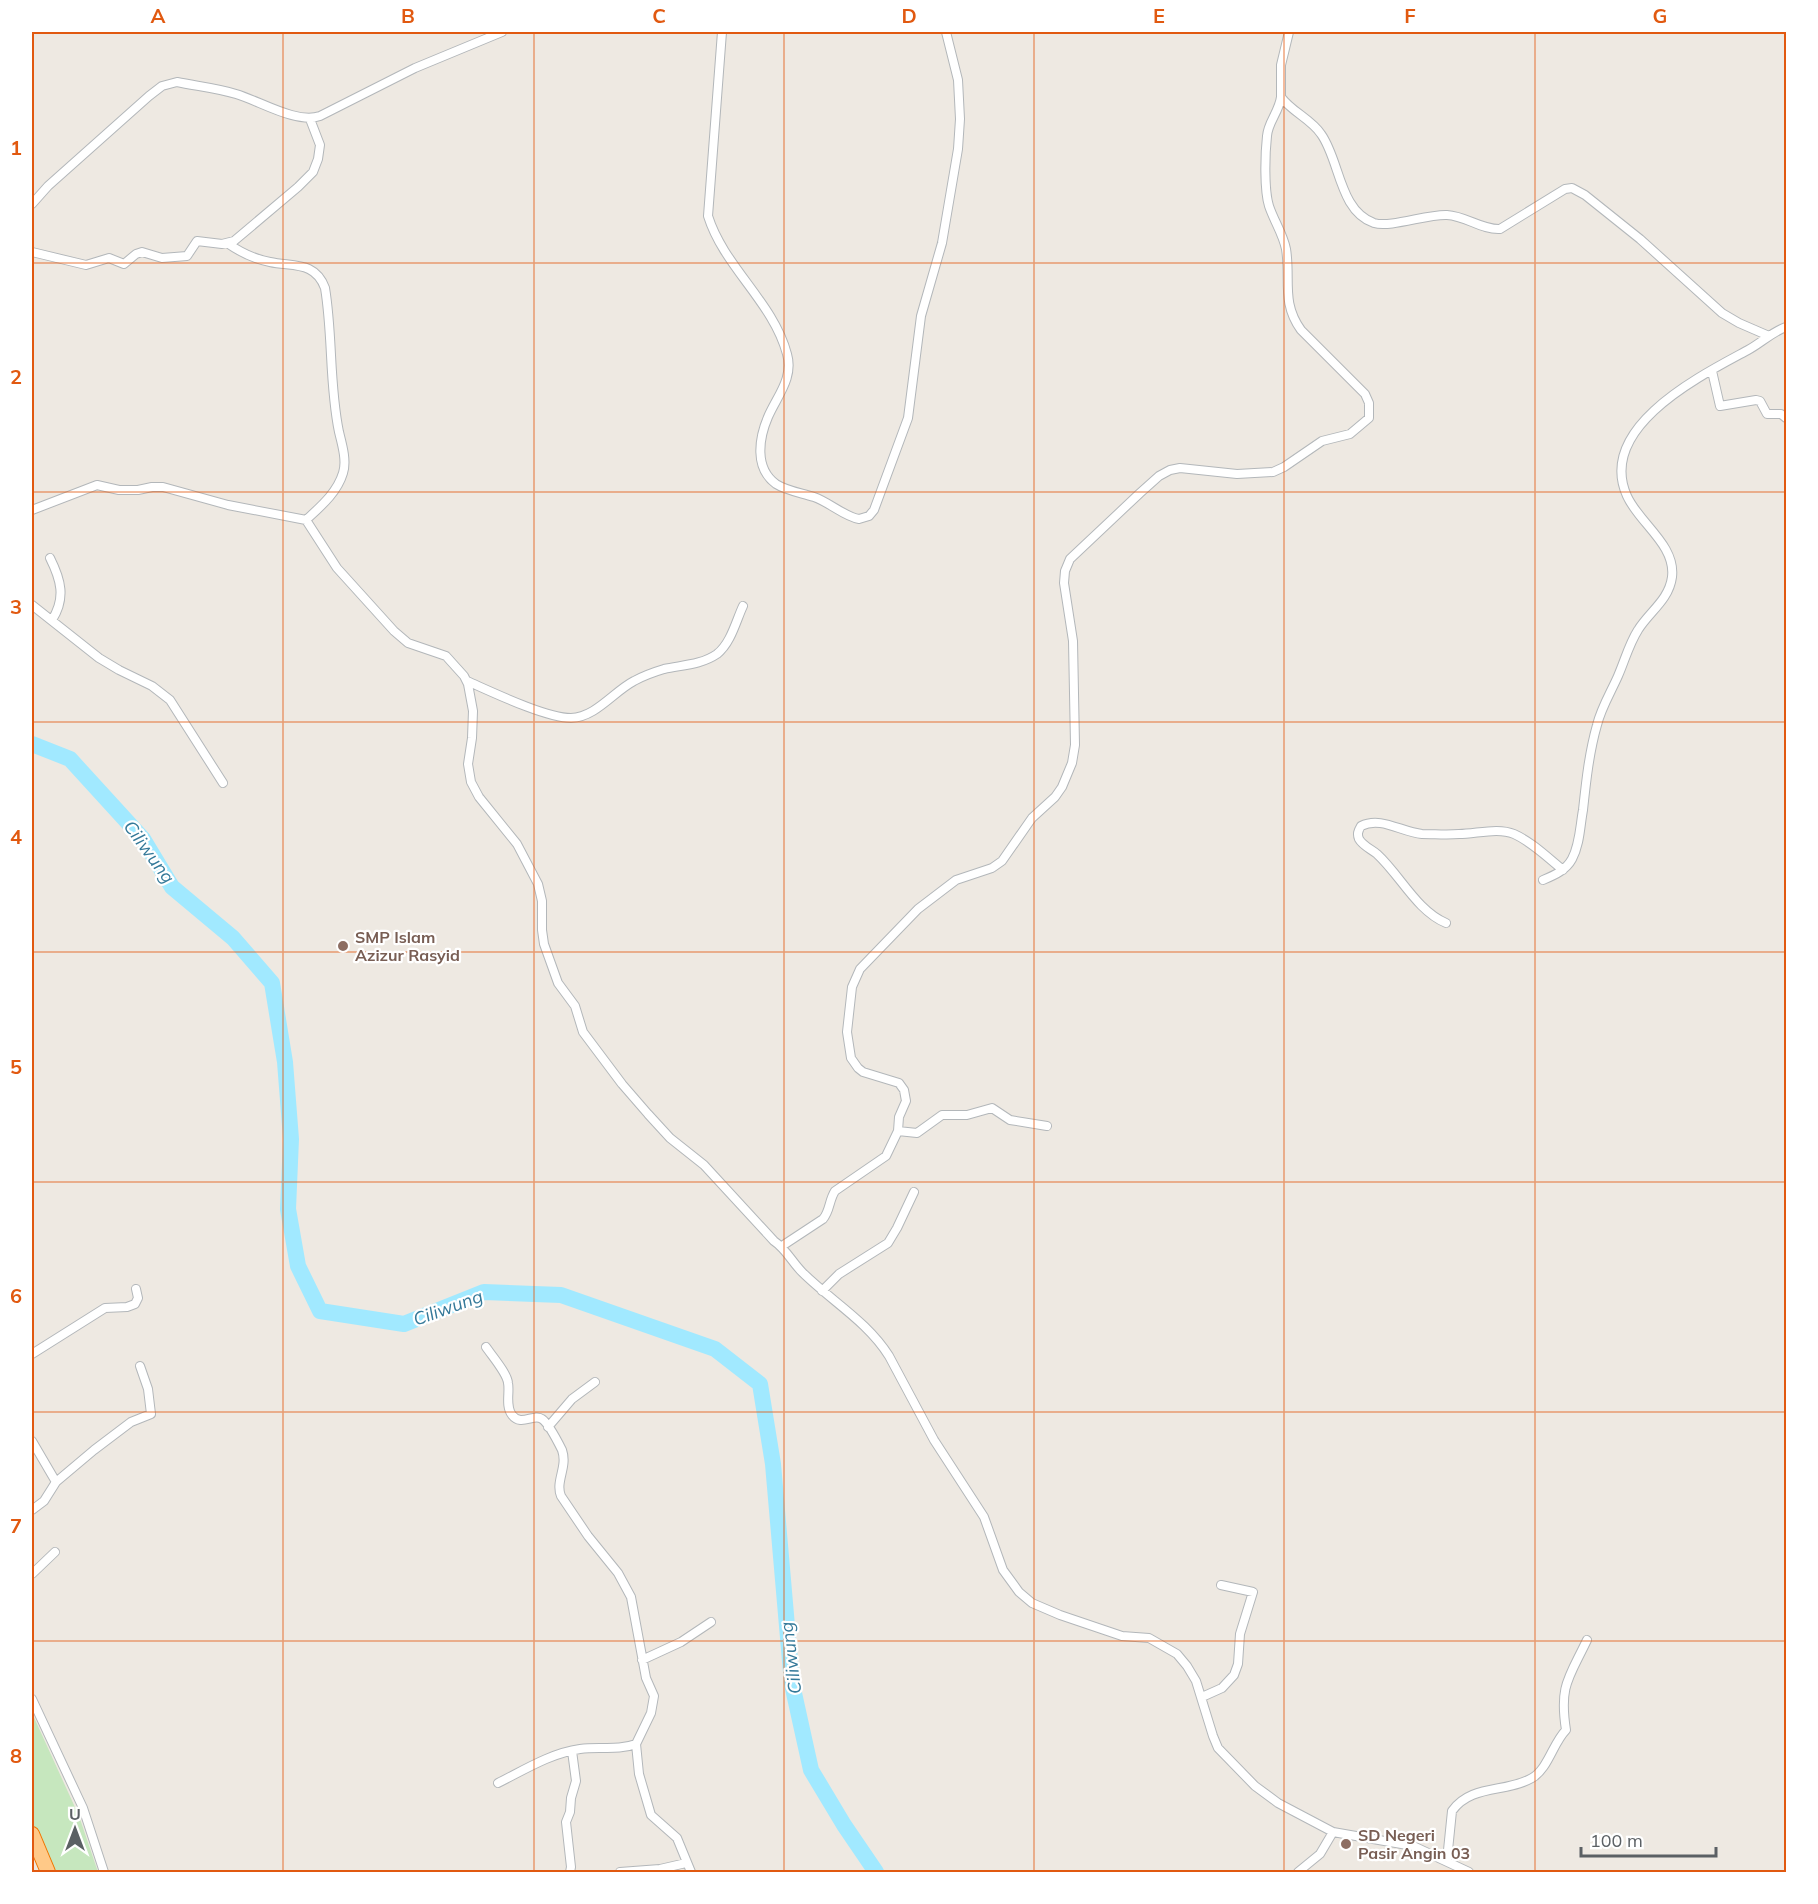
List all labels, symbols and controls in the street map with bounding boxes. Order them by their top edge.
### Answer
text: A [151,3,166,28]
text: B [401,3,415,28]
text: C [652,3,666,28]
text: D [901,3,917,28]
text: E [1153,3,1165,28]
text: F [1404,3,1416,28]
text: G [1653,3,1667,28]
text: 1 [10,135,22,160]
text: 2 [10,364,22,389]
text: 3 [10,594,22,619]
water label: Ciliwung [119,816,180,888]
text: 4 [10,824,22,849]
place label: SMP Islam Azizur Rasyid [355,927,460,965]
marker: SMP Islam Azizur Rasyid [336,939,350,953]
text: 5 [10,1054,22,1079]
text: 6 [10,1283,22,1308]
water label: Ciliwung [410,1284,486,1331]
text: 7 [10,1513,22,1538]
water label: Ciliwung [775,1620,806,1695]
text: 8 [10,1743,22,1768]
north arrow [45,1799,105,1859]
text: U [69,1804,81,1824]
scale bar [1581,1820,1716,1858]
place label: SD Negeri Pasir Angin 03 [1358,1825,1470,1863]
text: 100 m [1590,1829,1643,1852]
marker: SD Negeri Pasir Angin 03 [1339,1837,1353,1851]

